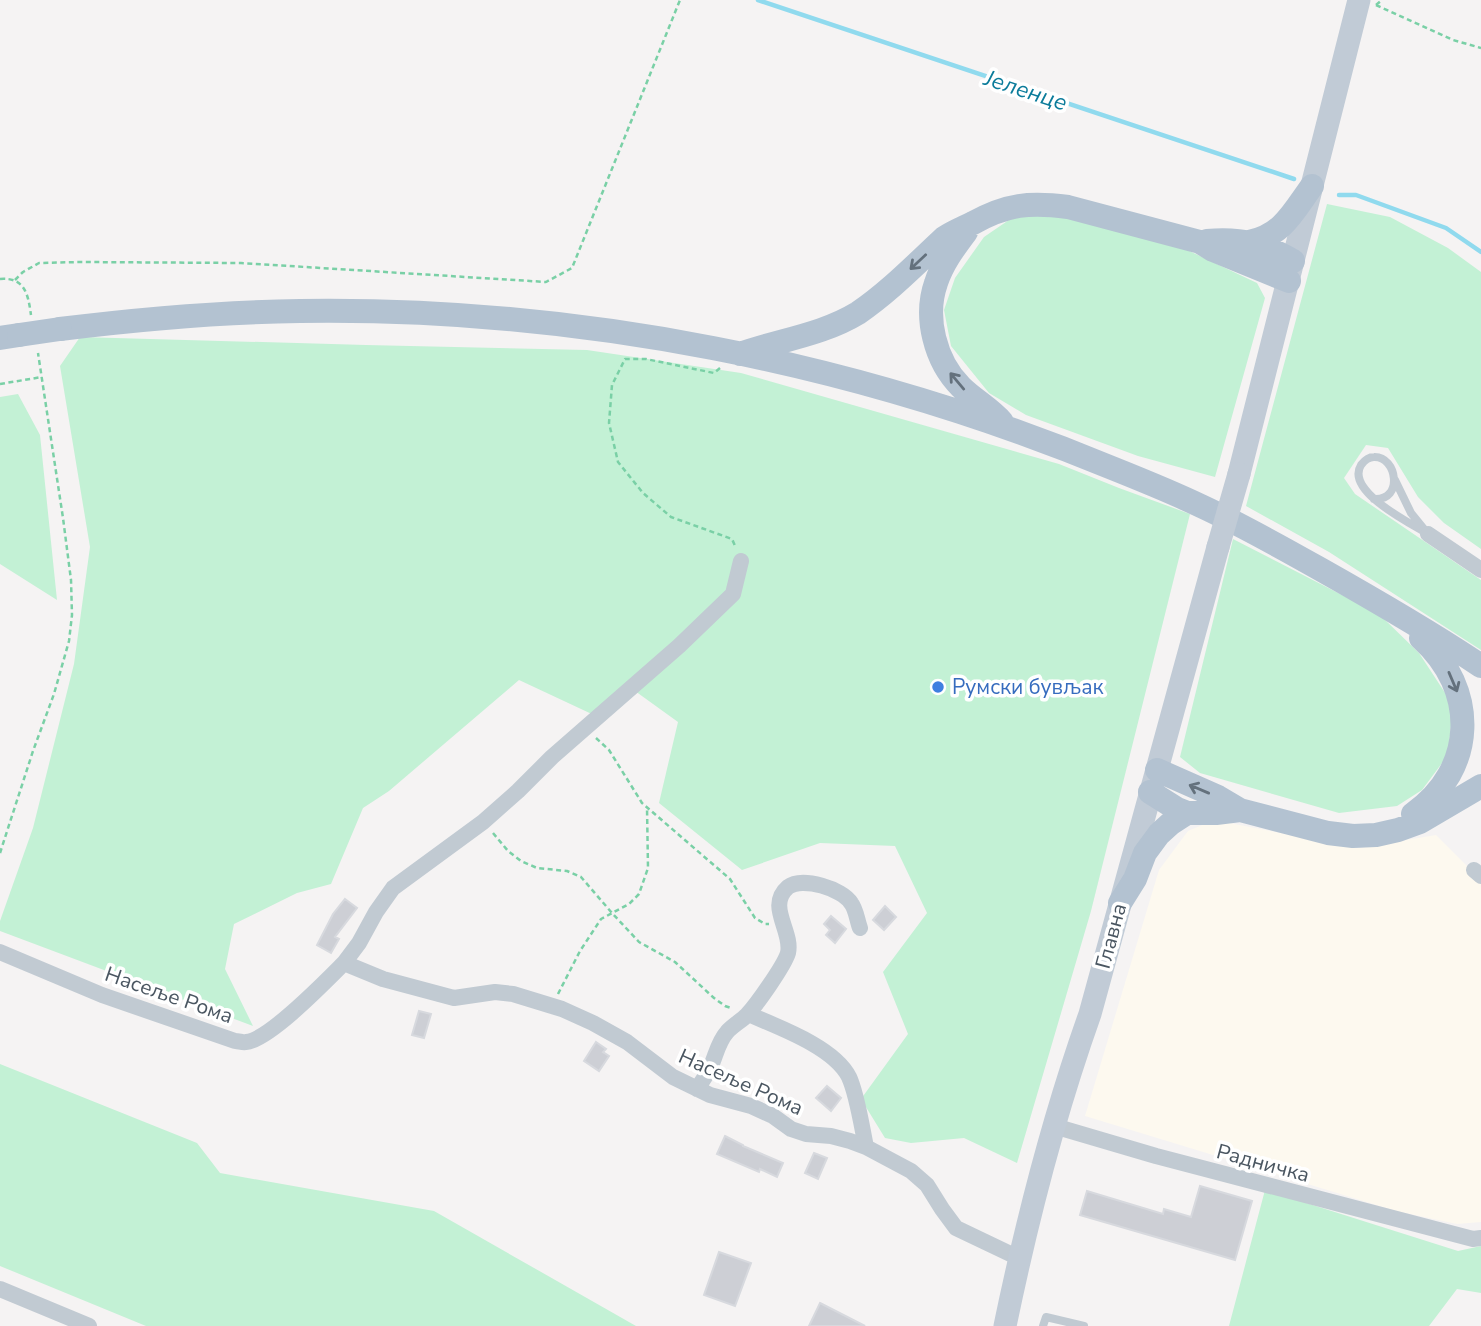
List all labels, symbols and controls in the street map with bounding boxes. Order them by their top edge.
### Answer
water label: Јеленце [980,62,1071,118]
one-way arrow [910,254,927,271]
one-way arrow [949,372,964,390]
one-way arrow [1447,670,1460,692]
place label: Румски бувљак [952,673,1105,701]
marker: Румски бувљак [930,679,946,695]
one-way arrow [1189,782,1210,795]
street label: Главна [1089,900,1133,972]
street label: Насеље Рома [101,960,237,1030]
street label: Насеље Рома [674,1042,808,1122]
street label: Радничка [1213,1137,1313,1189]

